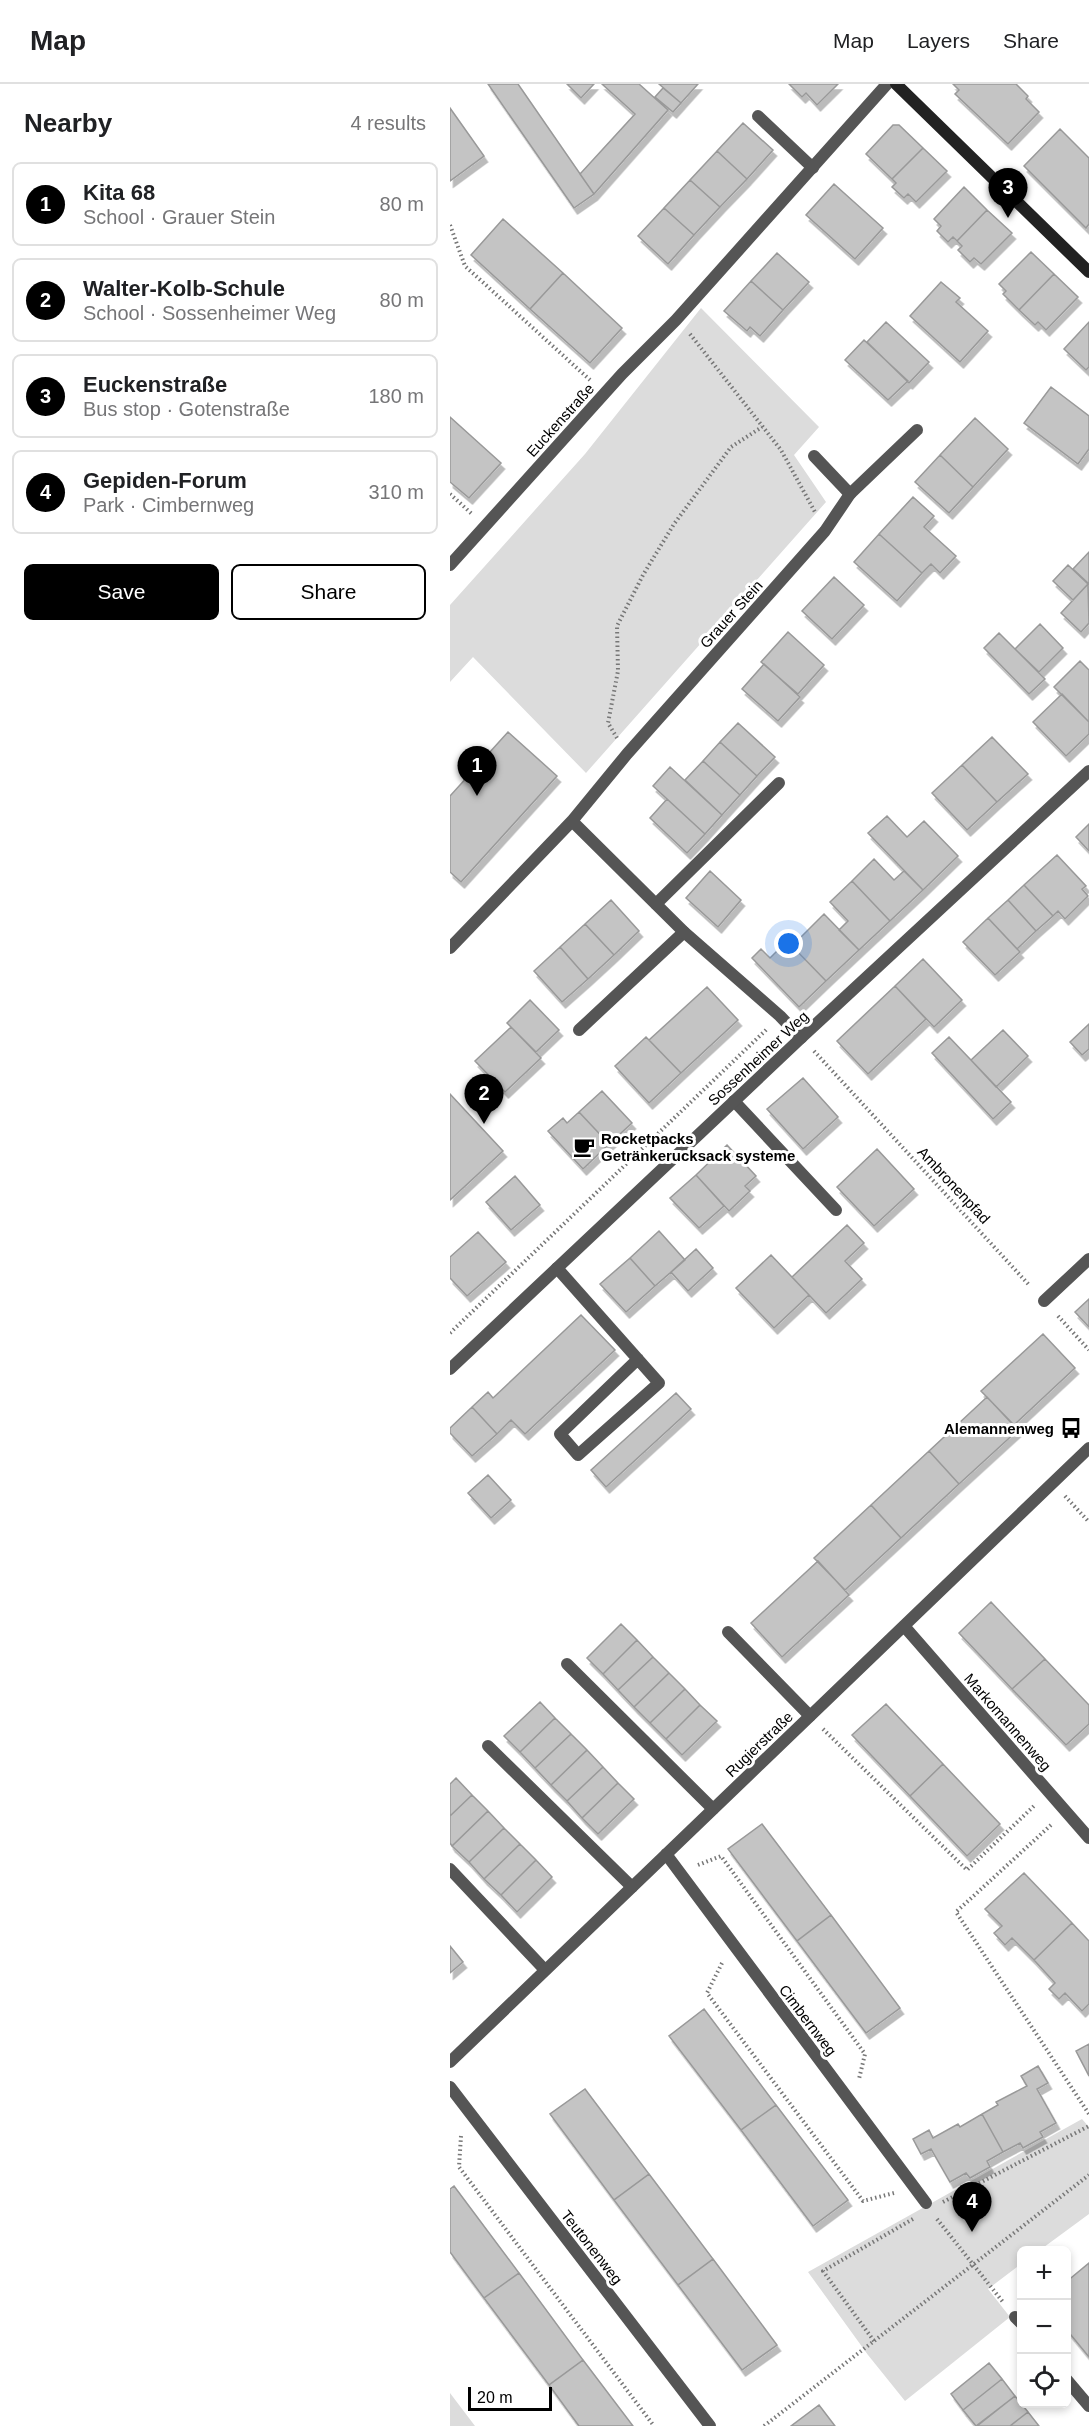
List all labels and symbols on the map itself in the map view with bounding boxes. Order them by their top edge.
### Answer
pin: 3 [988,168,1028,218]
street label: Euckenstraße [523,380,597,460]
street label: Grauer Stein [696,577,766,651]
pin: 1 [458,746,496,796]
your location [774,929,803,958]
street label: Sossenheimer Weg [704,1007,812,1109]
pin: 2 [465,1074,504,1124]
place label: Rocketpacks Getränkerucksack systeme [601,1130,795,1164]
cafe icon: Rocketpacks Getränkerucksack systeme [572,1135,596,1159]
street label: Ambronenpfad [914,1143,994,1227]
bus stop icon: Alemannenweg [1059,1416,1083,1440]
place label: Alemannenweg [944,1420,1054,1437]
street label: Markomannenweg [961,1670,1055,1774]
street label: Rugierstraße [722,1708,796,1780]
street label: Cimbernweg [776,1981,840,2059]
pin: 4 [952,2182,992,2232]
street label: Teutonenweg [558,2207,626,2287]
scale bar [468,2384,552,2412]

